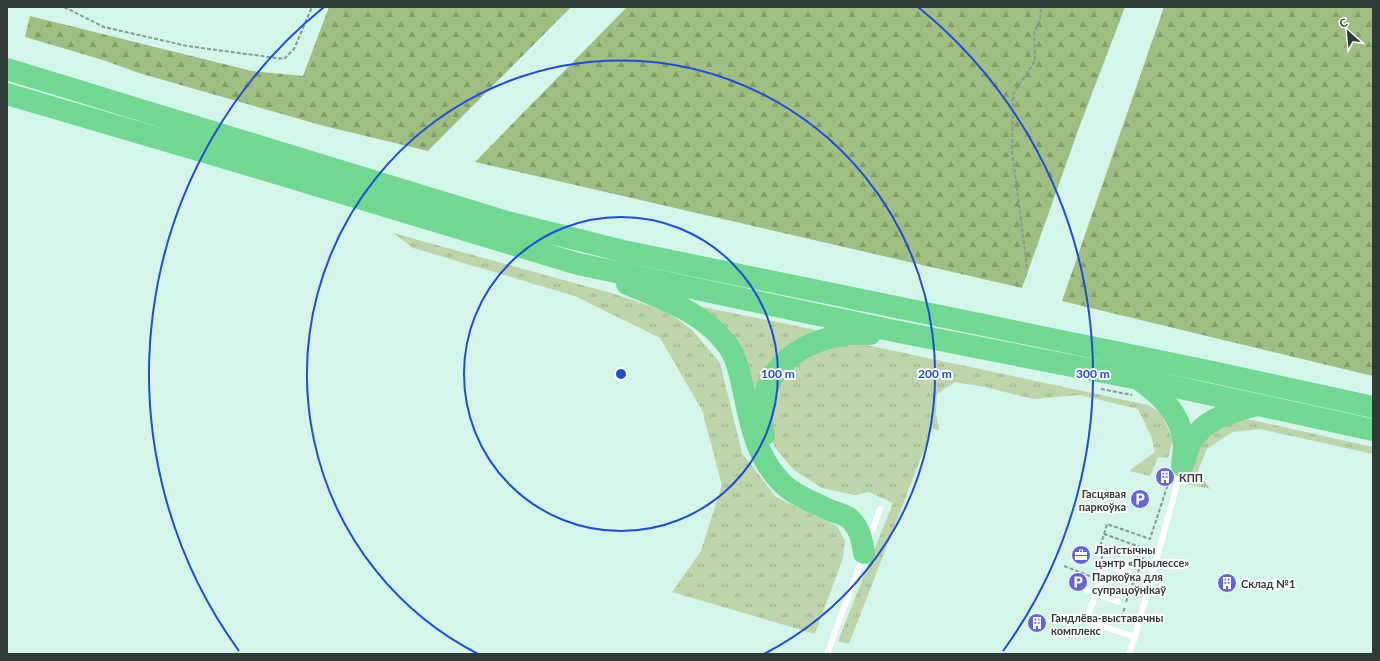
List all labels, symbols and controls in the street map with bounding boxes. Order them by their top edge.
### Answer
north arrow [1328,12,1368,52]
text: С [1337,15,1350,30]
text: 100 m [761,366,795,381]
text: 200 m [918,366,952,381]
text: 300 m [1076,366,1110,381]
centre of rings [614,367,628,381]
building icon: КПП [1154,466,1176,488]
place label: КПП [1179,471,1203,484]
place label: Гасцявая паркоўка [1079,487,1126,513]
parking icon: Гасцявая паркоўка [1129,488,1151,510]
place label: Лагістычны цэнтр «Прылессе» [1094,543,1189,569]
office icon: Лагістычны цэнтр «Прылессе» [1070,544,1092,566]
place label: Паркоўка для супрацоўнікаў [1092,570,1166,596]
parking icon: Паркоўка для супрацоўнікаў [1067,571,1089,593]
building icon: Склад №1 [1216,572,1238,594]
place label: Склад №1 [1241,577,1295,590]
place label: Гандлёва-выставачны комплекс [1051,611,1163,637]
building icon: Гандлёва-выставачны комплекс [1026,612,1048,634]

